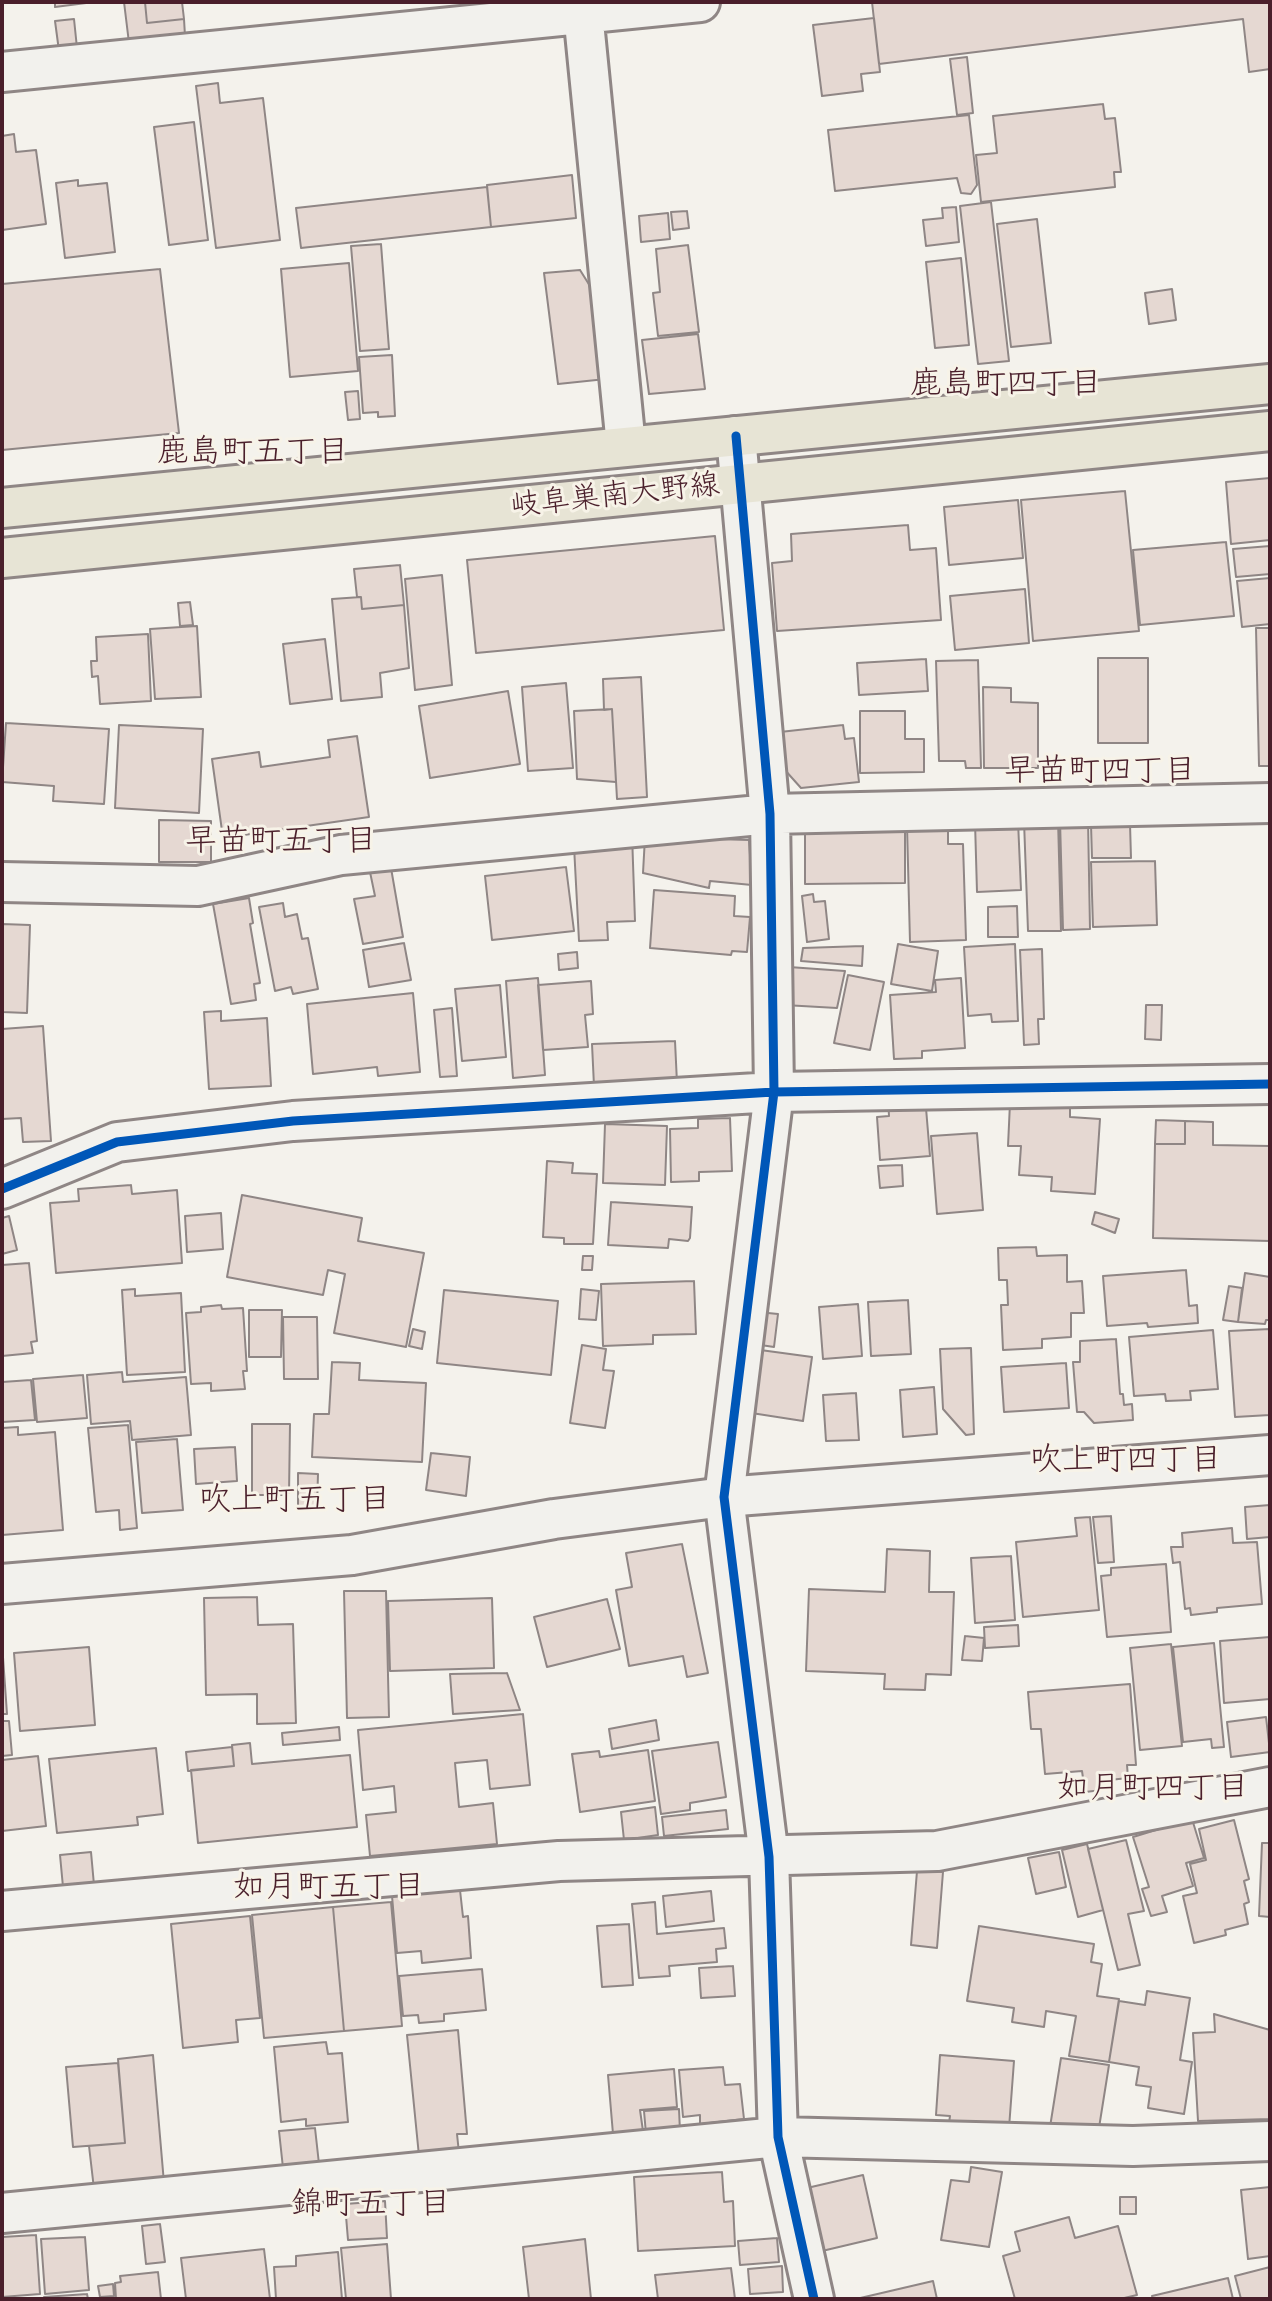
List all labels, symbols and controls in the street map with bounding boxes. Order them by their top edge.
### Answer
district label: 鹿島町四丁目 [910,366,1102,404]
district label: 鹿島町五丁目 [157,434,349,472]
street label: 岐阜巣南大野線 [509,467,721,525]
district label: 早苗町四丁目 [1004,753,1196,791]
district label: 早苗町五丁目 [185,823,377,861]
district label: 吹上町四丁目 [1030,1442,1222,1480]
district label: 吹上町五丁目 [199,1482,391,1520]
district label: 如月町四丁目 [1057,1770,1249,1808]
district label: 如月町五丁目 [233,1869,425,1907]
district label: 錦町五丁目 [291,2186,451,2224]

